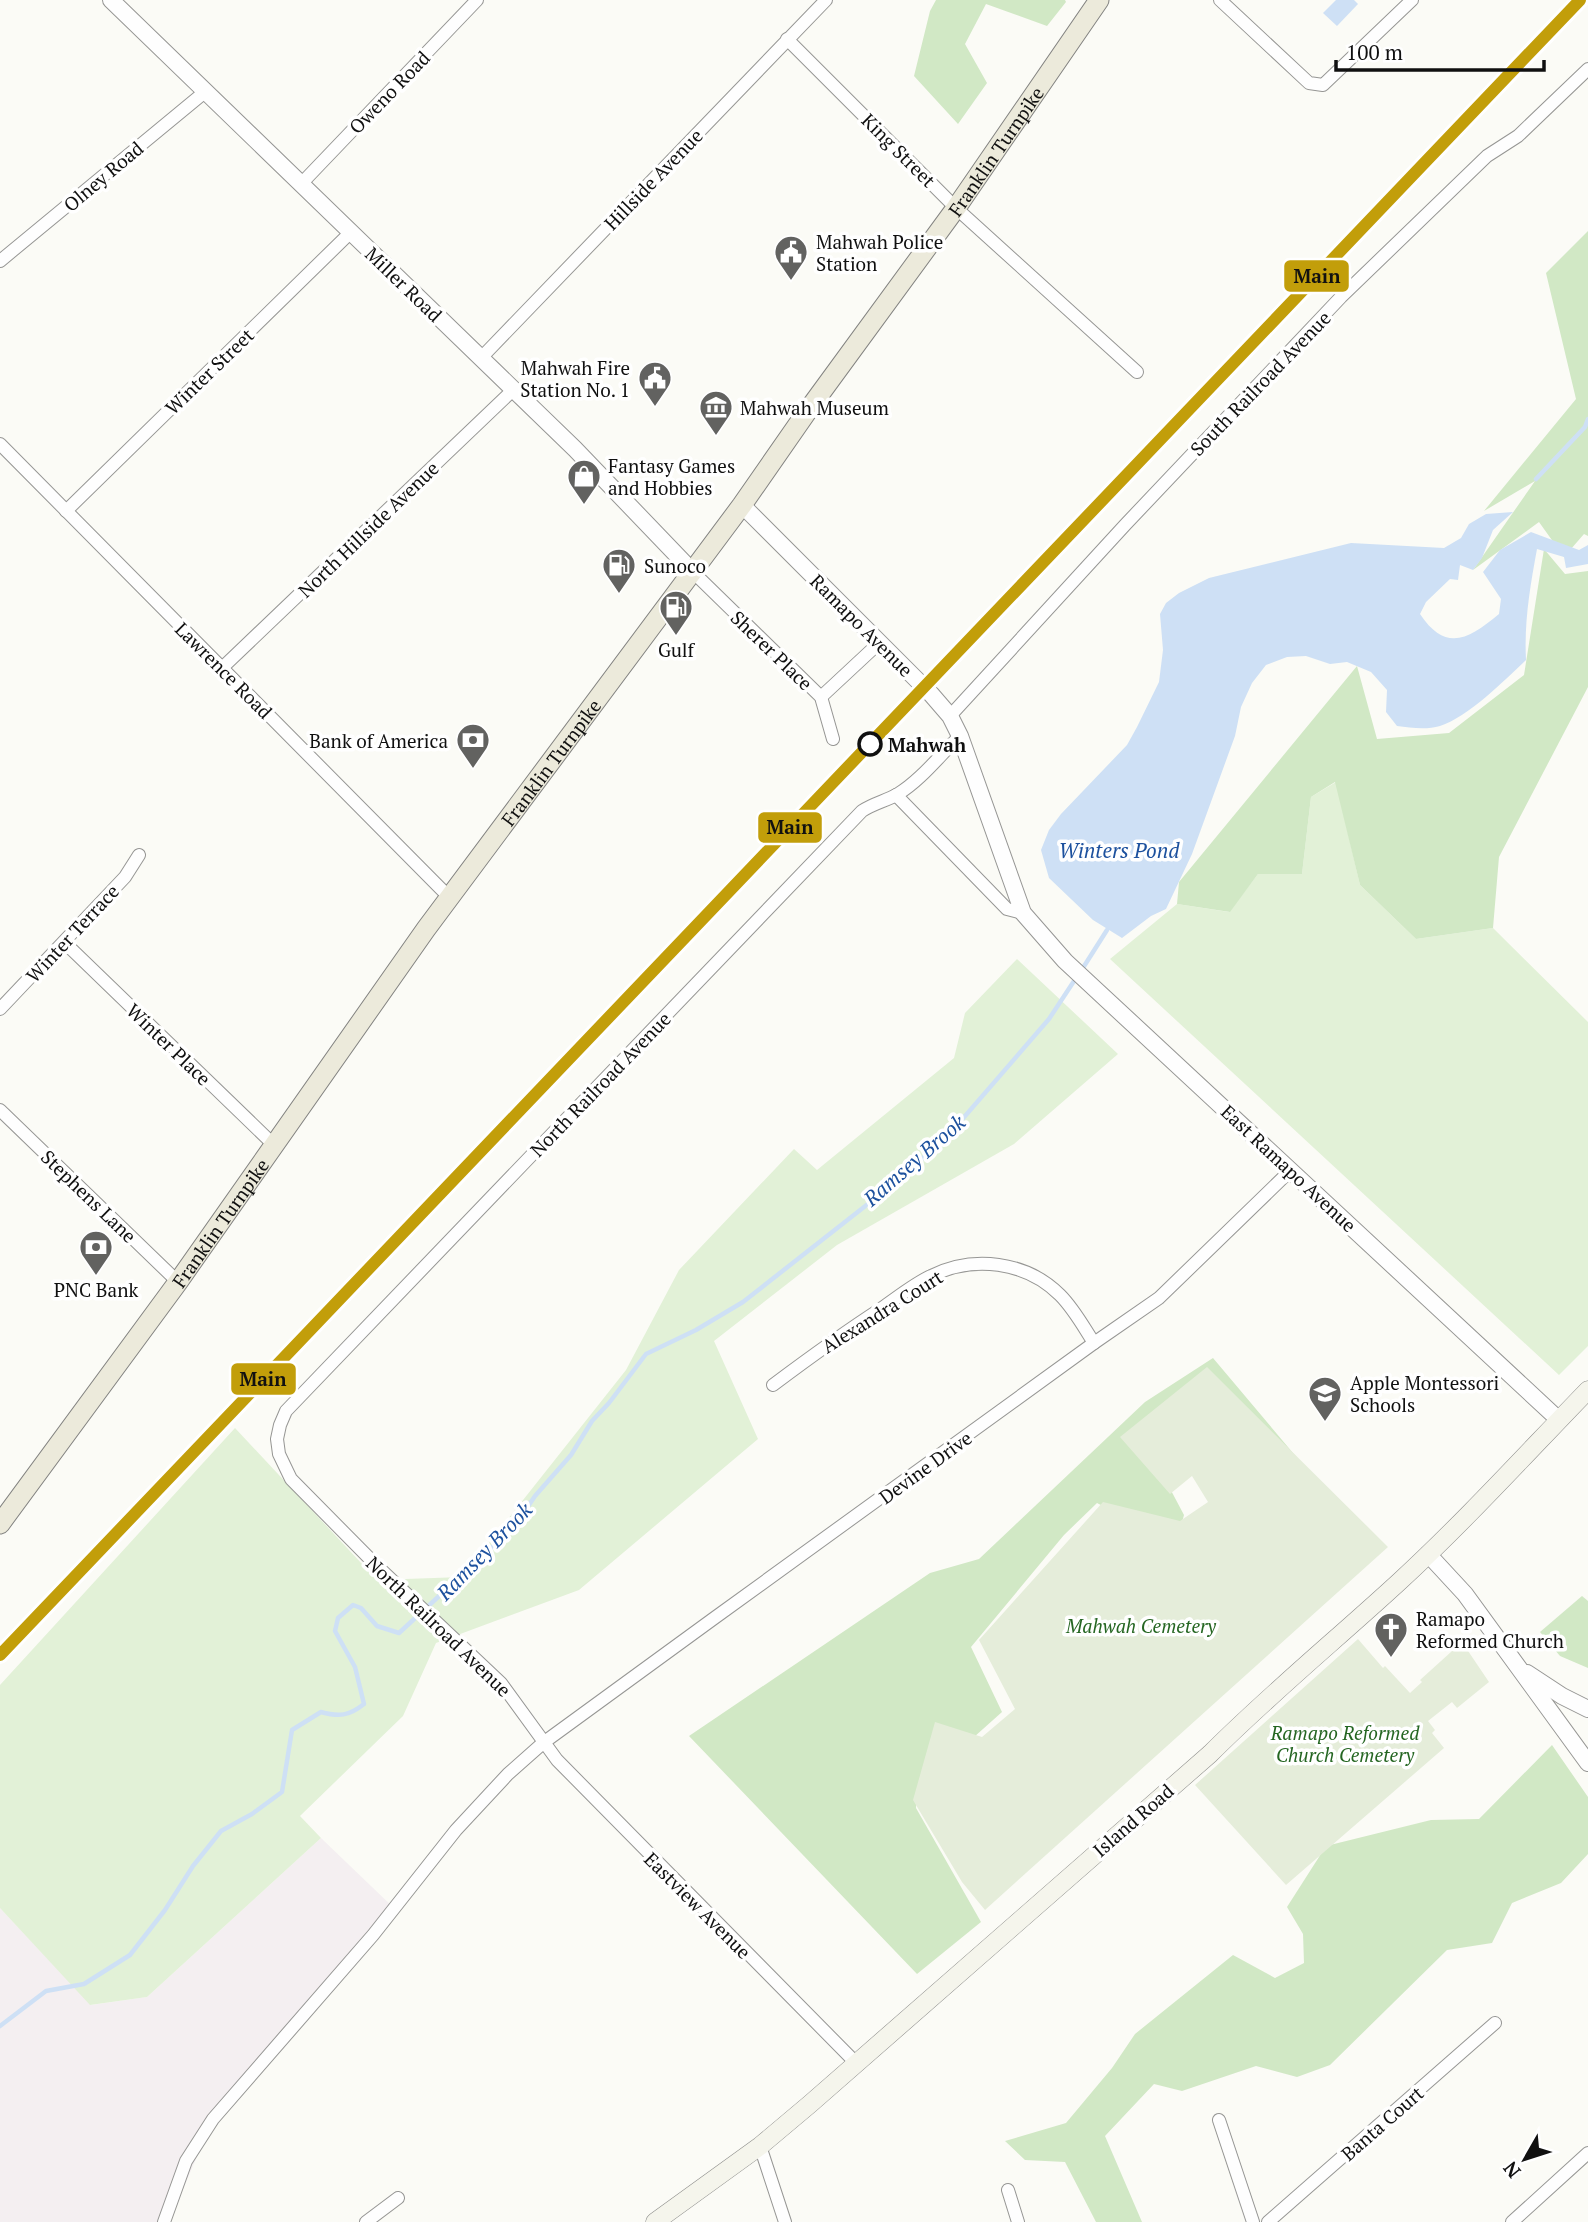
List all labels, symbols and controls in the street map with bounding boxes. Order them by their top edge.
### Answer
scale bar [1336,28,1544,72]
text: 100 m [1346,38,1403,66]
street label: Oweno Road [343,45,435,139]
street label: Franklin Turnpike [942,81,1049,221]
street label: King Street [857,108,941,192]
street label: Hillside Avenue [598,123,708,235]
street label: Olney Road [58,135,148,217]
place label: Mahwah Police Station [816,229,943,276]
public building icon: Mahwah Police Station [772,233,810,282]
street label: Miller Road [360,241,448,327]
line badge: Main [1283,259,1350,293]
text: Main [1294,263,1341,288]
street label: South Railroad Avenue [1184,305,1336,461]
street label: Winter Street [159,322,259,420]
place label: Mahwah Fire Station No. 1 [520,355,630,402]
public building icon: Mahwah Fire Station No. 1 [636,359,674,408]
museum icon: Mahwah Museum [697,388,735,437]
place label: Mahwah Museum [740,395,889,420]
place label: Fantasy Games and Hobbies [608,453,735,500]
street label: North Hillside Avenue [292,455,444,603]
shop icon: Fantasy Games and Hobbies [565,457,603,506]
fuel station icon: Sunoco [600,546,638,595]
place label: Sunoco [644,553,706,578]
street label: Ramapo Avenue [805,568,919,682]
fuel station icon: Gulf [657,588,695,637]
street label: Sherer Place [726,605,818,695]
street label: Lawrence Road [170,616,278,724]
place label: Gulf [658,637,696,662]
street label: Franklin Turnpike [495,694,606,831]
bank icon: Bank of America [454,721,492,770]
place label: Bank of America [309,728,448,753]
marker: Mahwah [858,732,882,756]
place label: Mahwah [888,732,966,757]
line badge: Main [757,811,823,844]
text: Main [767,814,814,839]
water label: Winters Pond [1059,836,1180,864]
street label: Winter Terrace [20,879,124,987]
street label: Winter Place [121,998,217,1090]
street label: North Railroad Avenue [524,1006,676,1162]
street label: East Ramapo Avenue [1216,1099,1362,1237]
water label: Ramsey Brook [856,1107,971,1213]
street label: Stephens Lane [36,1144,142,1248]
street label: Franklin Turnpike [166,1153,274,1292]
bank icon: PNC Bank [77,1228,115,1277]
street label: Alexandra Court [817,1264,947,1358]
place label: PNC Bank [54,1277,138,1302]
line badge: Main [230,1362,297,1396]
text: Main [240,1366,287,1391]
place label: Apple Montessori Schools [1350,1370,1499,1417]
school or university icon: Apple Montessori Schools [1306,1374,1344,1423]
street label: Devine Drive [874,1425,976,1509]
water label: Ramsey Brook [429,1495,539,1607]
street label: North Railroad Avenue [361,1550,517,1702]
place label: Ramapo Reformed Church [1416,1606,1564,1653]
church icon: Ramapo Reformed Church [1372,1610,1410,1659]
park label: Mahwah Cemetery [1065,1613,1217,1638]
park label: Ramapo Reformed Church Cemetery [1270,1720,1420,1767]
street label: Island Road [1087,1778,1179,1862]
street label: Eastview Avenue [639,1846,757,1964]
street label: Banta Court [1336,2080,1428,2166]
north arrow [1490,2124,1560,2194]
text: N [1497,2156,1526,2183]

